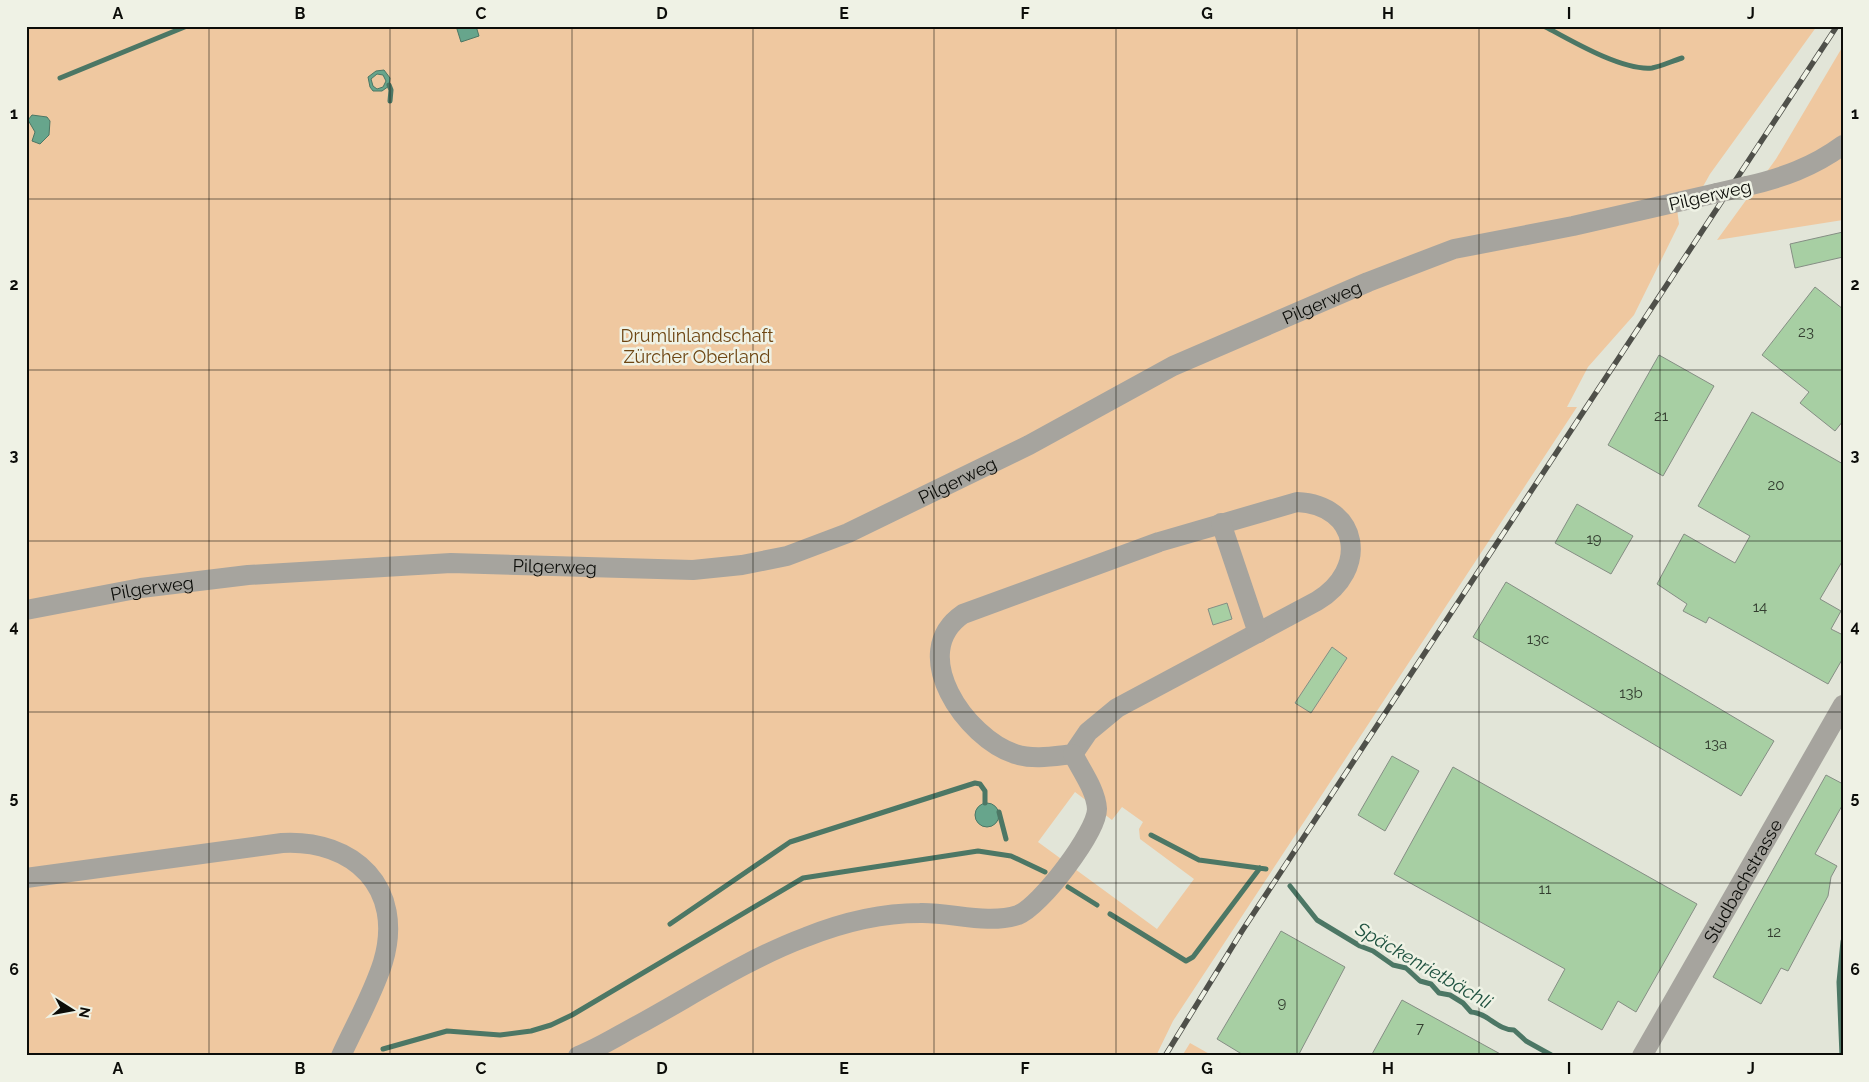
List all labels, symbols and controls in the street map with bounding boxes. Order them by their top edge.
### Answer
text: A [113,4,124,23]
text: B [295,4,306,23]
text: C [476,4,487,23]
text: D [656,4,668,23]
text: E [839,4,849,23]
text: F [1020,4,1030,23]
text: G [1201,4,1213,23]
text: H [1382,4,1394,23]
text: I [1567,4,1571,23]
text: J [1747,4,1755,23]
text: 1 [10,104,18,123]
text: 1 [1851,104,1859,123]
street label: Pilgerweg [1667,175,1753,215]
text: 2 [9,275,19,294]
text: 2 [1850,275,1860,294]
street label: Pilgerweg [1279,276,1364,328]
house number: 23 [1798,323,1814,341]
park label: Drumlinlandschaft Zürcher Oberland [621,325,773,367]
house number: 21 [1654,407,1669,425]
text: 3 [10,446,19,465]
text: 3 [1851,446,1860,465]
street label: Pilgerweg [915,452,1000,508]
house number: 20 [1768,476,1785,494]
house number: 19 [1586,530,1602,548]
street label: Pilgerweg [512,554,597,578]
street label: Pilgerweg [108,571,195,604]
house number: 14 [1753,598,1767,616]
text: 4 [9,617,19,636]
text: 4 [1850,617,1860,636]
house number: 13c [1527,630,1549,648]
house number: 13b [1619,684,1643,702]
house number: 13a [1705,735,1727,753]
text: 5 [10,788,19,807]
text: 5 [1851,788,1860,807]
street label: Studbachstrasse [1699,815,1786,946]
house number: 11 [1539,880,1552,898]
water label: Späckenrietbächli [1351,917,1497,1013]
house number: 12 [1767,923,1781,941]
text: 6 [9,960,19,979]
text: 6 [1850,960,1860,979]
north arrow [48,984,98,1034]
house number: 9 [1278,994,1287,1012]
text: N [76,1006,94,1019]
house number: 7 [1416,1019,1424,1037]
text: A [113,1059,124,1078]
text: B [295,1059,306,1078]
text: C [476,1059,487,1078]
text: D [656,1059,668,1078]
text: E [839,1059,849,1078]
text: F [1020,1059,1030,1078]
text: G [1201,1059,1213,1078]
text: H [1382,1059,1394,1078]
text: I [1567,1059,1571,1078]
text: J [1747,1059,1755,1078]

